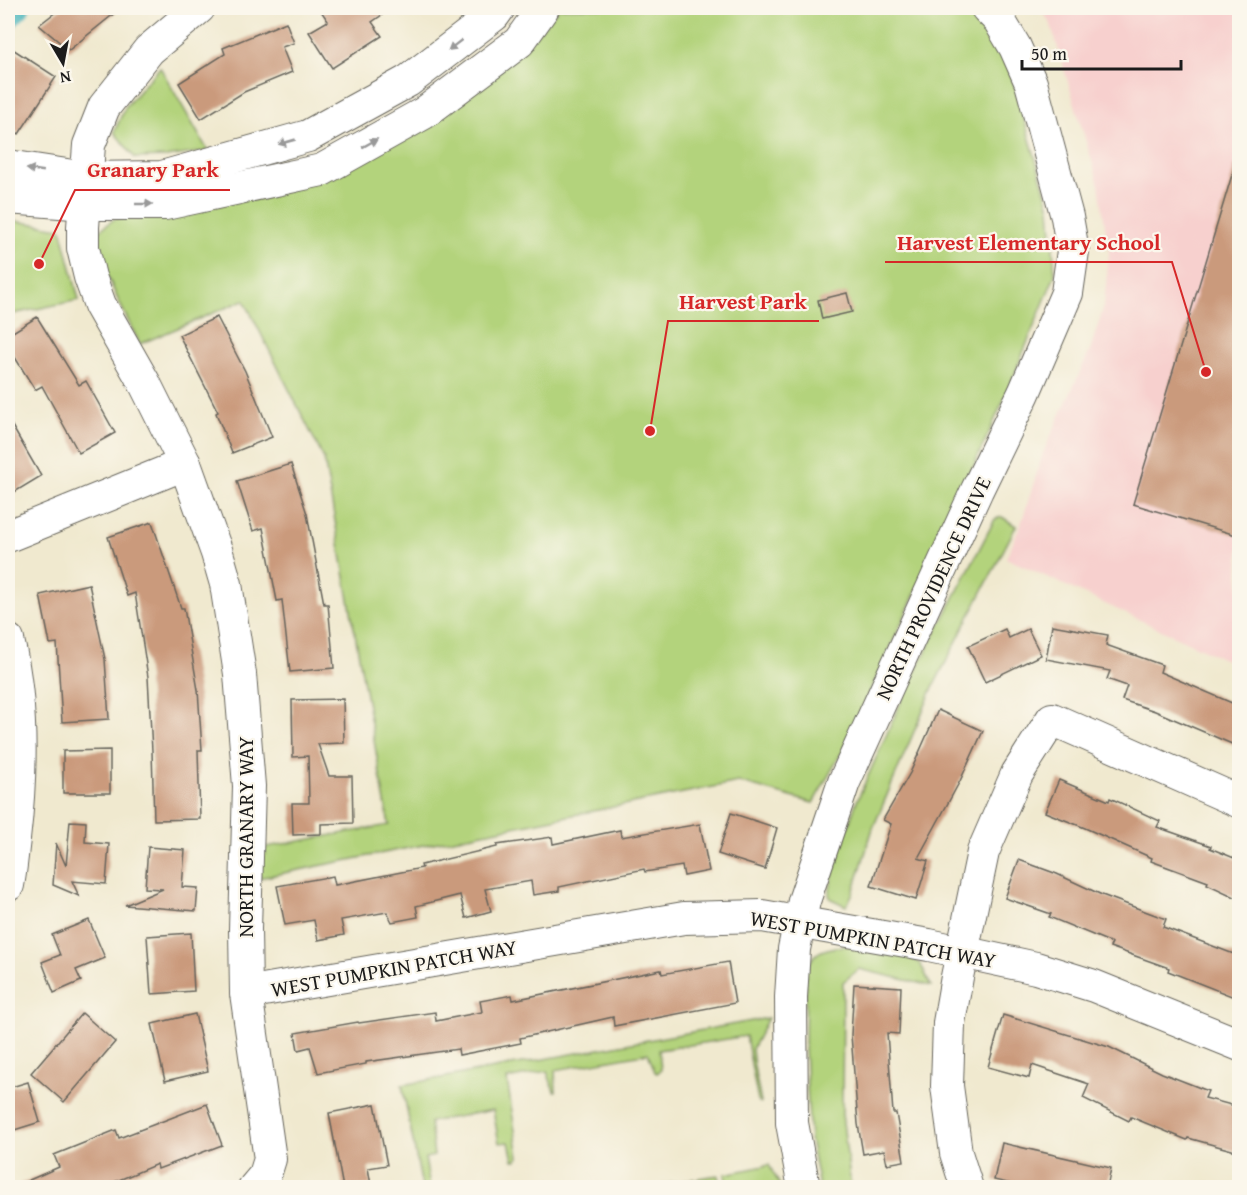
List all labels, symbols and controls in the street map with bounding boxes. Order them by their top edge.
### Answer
north arrow [33,33,93,93]
scale bar [1022,33,1181,71]
one-way arrow [447,39,463,52]
text: 50 m [1031,40,1067,67]
text: N [58,65,73,91]
one-way arrow [278,138,296,147]
one-way arrow [362,138,379,148]
callout: Granary Park [75,150,230,190]
text: Granary Park [87,153,219,185]
one-way arrow [25,166,44,175]
one-way arrow [135,199,154,209]
callout: Harvest Elementary School [885,222,1172,262]
text: Harvest Elementary School [897,226,1161,258]
callout: Harvest Park [668,281,819,321]
text: Harvest Park [679,285,807,317]
street label: NORTH PROVIDENCE DRIVE [867,471,999,705]
street label: NORTH GRANARY WAY [230,736,261,938]
street label: WEST PUMPKIN PATCH WAY [748,902,999,976]
street label: WEST PUMPKIN PATCH WAY [269,931,520,1005]

